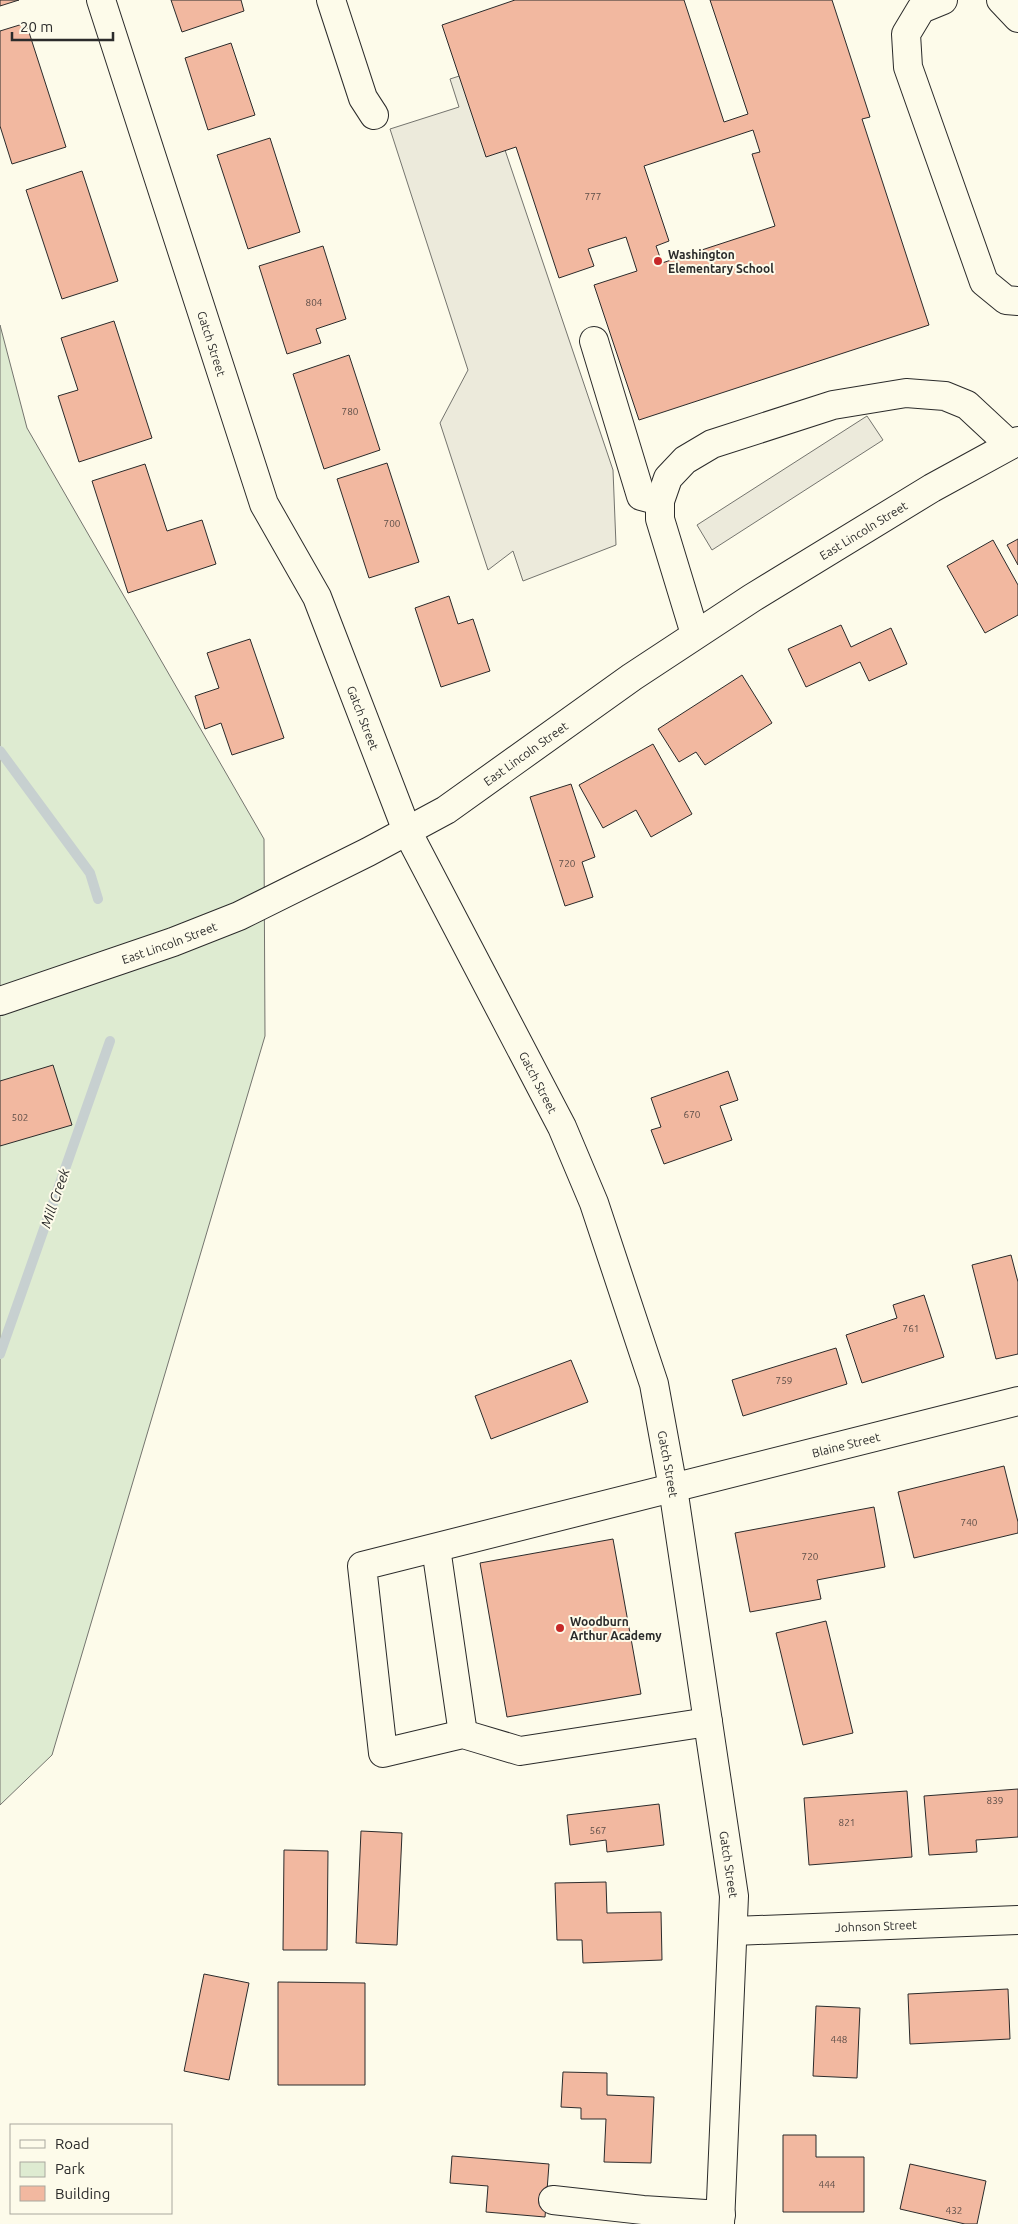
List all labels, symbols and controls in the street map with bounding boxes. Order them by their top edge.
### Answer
scale bar [12,10,114,42]
text: 20 m [20,18,53,35]
house number: 777 [585,191,601,202]
place label: Washington Elementary School [668,248,774,275]
marker: Washington Elementary School [652,255,664,267]
house number: 804 [306,297,323,308]
street label: Gatch Street [196,309,229,378]
house number: 780 [342,406,359,417]
street label: East Lincoln Street [817,498,910,562]
house number: 700 [384,518,401,529]
street label: Gatch Street [345,684,382,752]
street label: East Lincoln Street [481,719,570,788]
house number: 720 [559,858,576,869]
street label: East Lincoln Street [120,919,219,966]
street label: Gatch Street [517,1049,560,1115]
house number: 670 [684,1109,701,1120]
house number: 502 [12,1112,28,1123]
water label: Mill Creek [37,1165,73,1230]
house number: 761 [903,1323,919,1334]
house number: 759 [776,1375,792,1386]
street label: Blaine Street [810,1429,881,1459]
street label: Gatch Street [656,1430,681,1498]
house number: 740 [961,1517,978,1528]
house number: 720 [802,1551,819,1562]
place label: Woodburn Arthur Academy [570,1615,662,1642]
marker: Woodburn Arthur Academy [554,1622,566,1634]
house number: 839 [987,1795,1003,1806]
house number: 821 [839,1817,855,1828]
house number: 567 [590,1825,606,1836]
street label: Gatch Street [718,1830,741,1899]
street label: Johnson Street [835,1917,917,1934]
house number: 448 [831,2034,848,2045]
legend [10,2124,172,2214]
text: Road [55,2135,90,2152]
text: Park [55,2160,85,2177]
house number: 444 [819,2179,836,2190]
text: Building [55,2185,110,2202]
house number: 432 [946,2205,962,2216]

